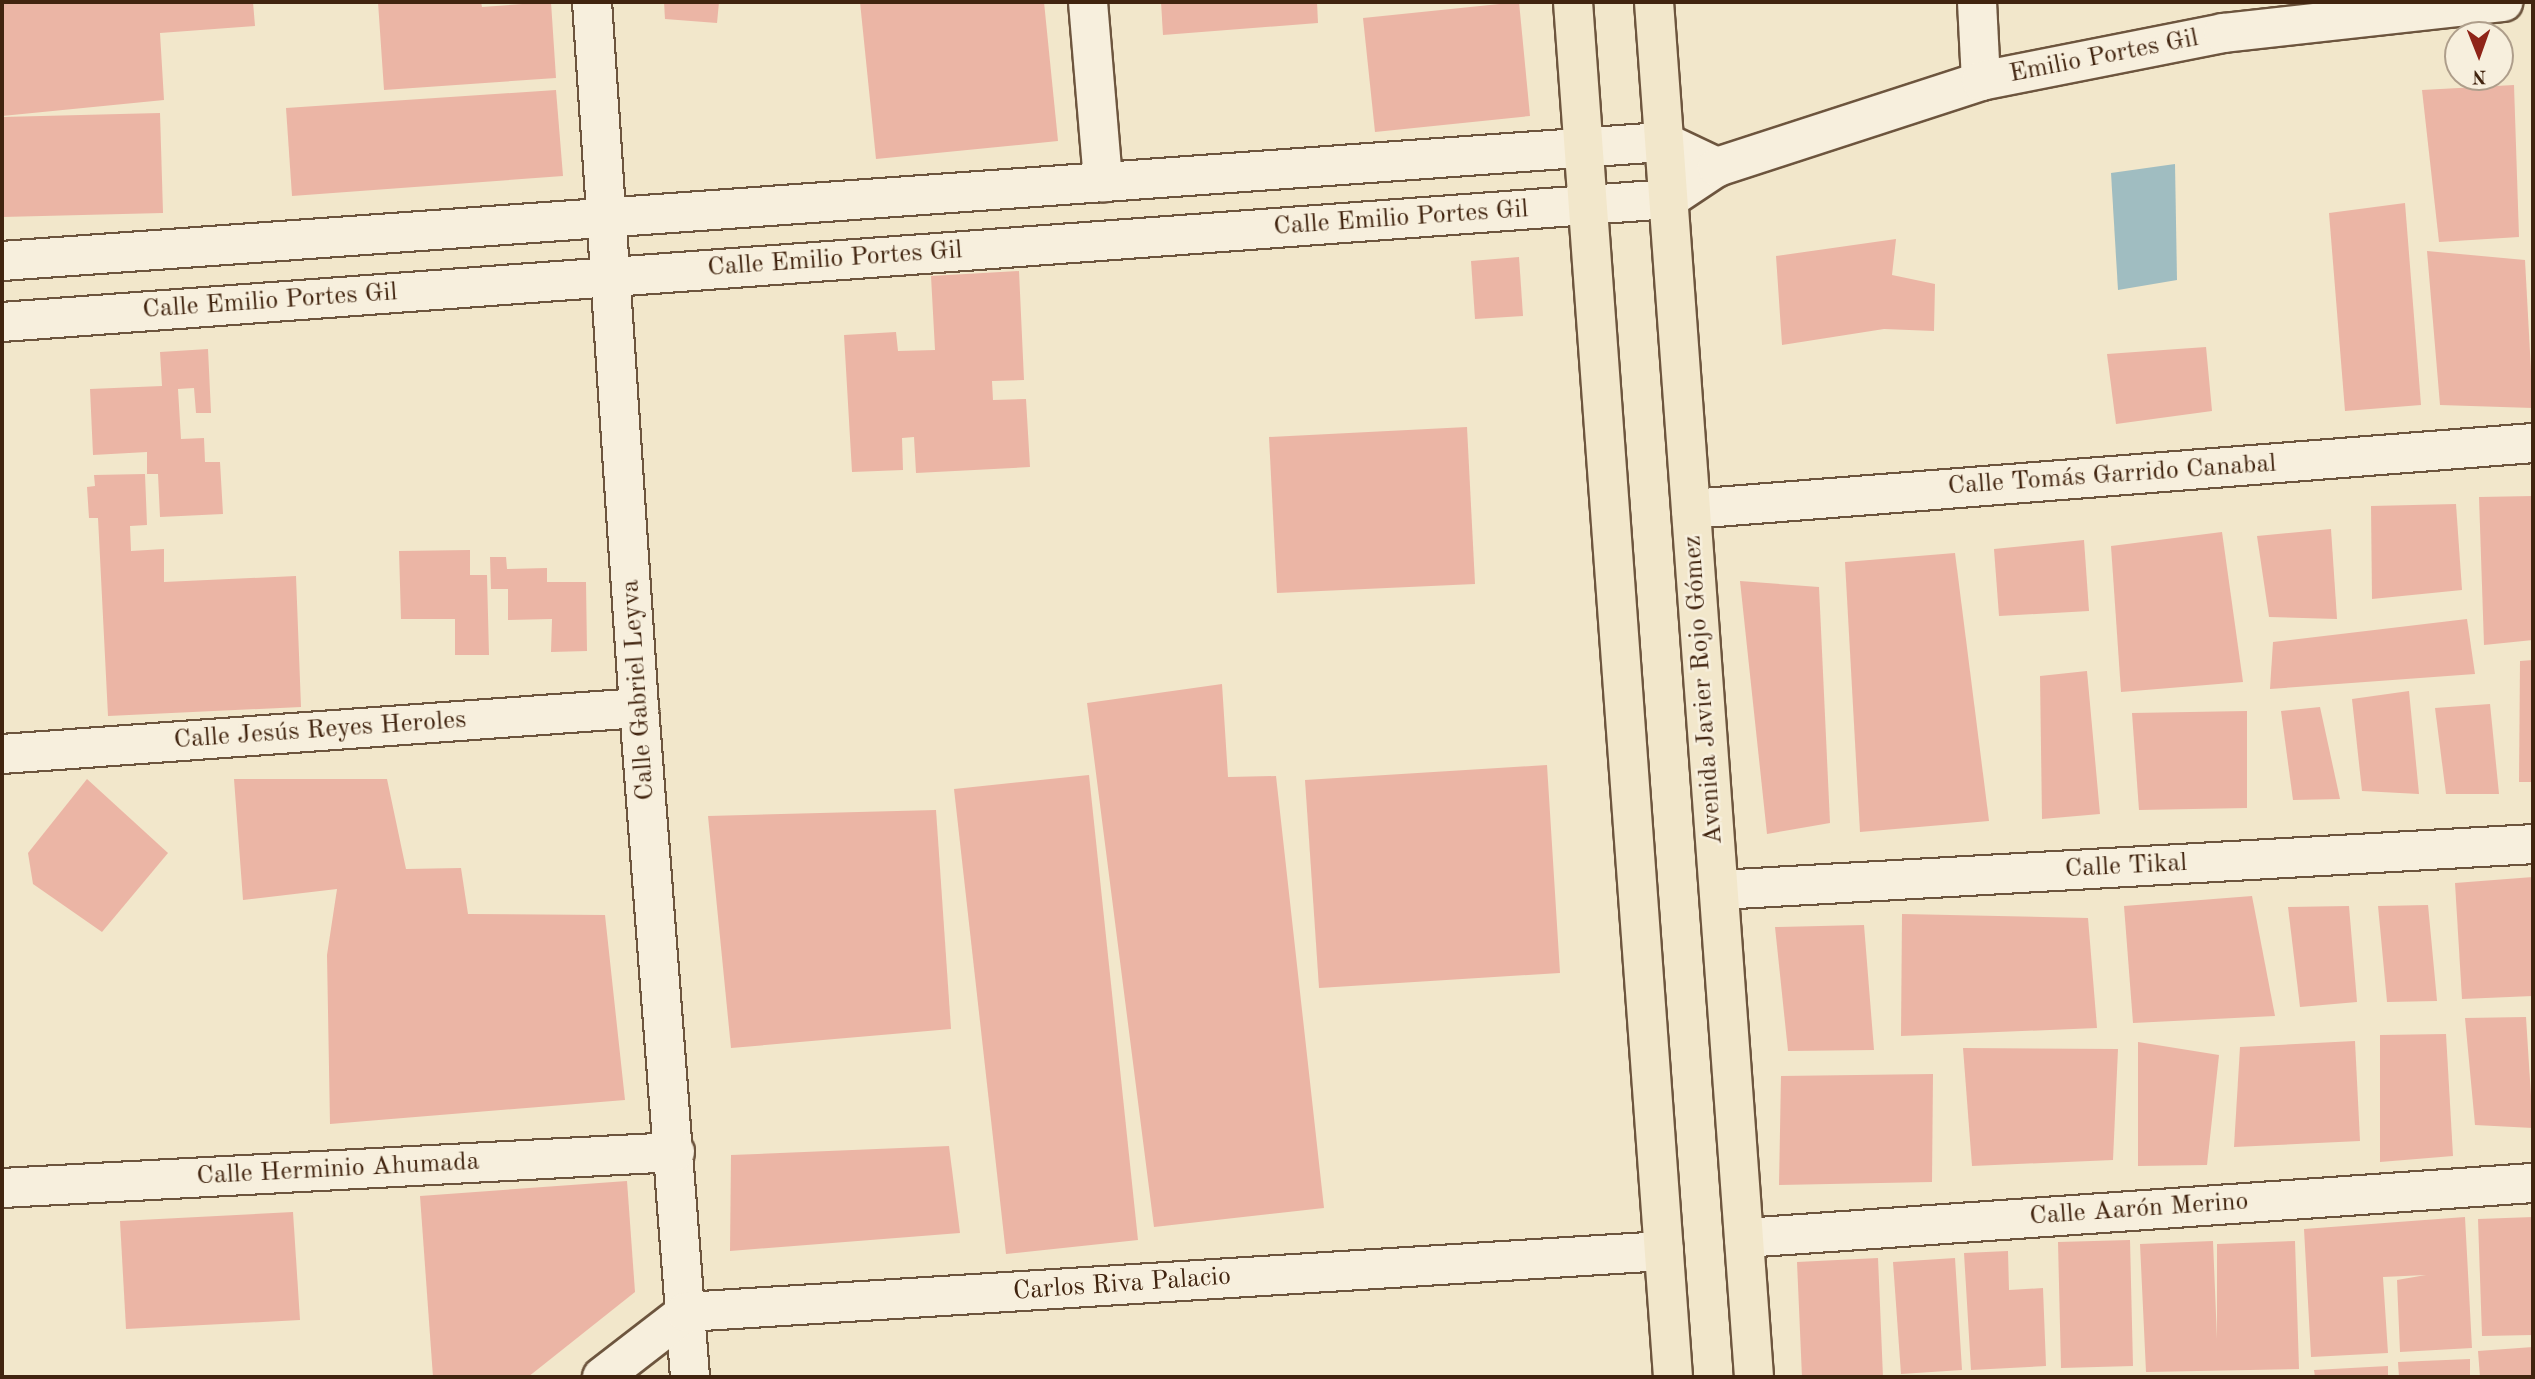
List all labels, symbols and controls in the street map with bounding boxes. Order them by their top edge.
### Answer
north arrow [2444,21,2514,91]
street label: Emilio Portes Gil [2007,23,2201,91]
text: N [2472,66,2487,85]
street label: Calle Emilio Portes Gil [1272,195,1530,243]
street label: Calle Emilio Portes Gil [706,236,964,284]
street label: Calle Emilio Portes Gil [141,278,399,326]
street label: Calle Tomás Garrido Canabal [1947,449,2277,503]
street label: Avenida Javier Rojo Gómez [1678,534,1730,846]
street label: Calle Gabriel Leyva [616,579,662,801]
street label: Calle Jesús Reyes Heroles [173,705,467,757]
street label: Calle Tikal [2064,848,2188,886]
street label: Calle Herminio Ahumada [196,1147,480,1193]
street label: Calle Aarón Merino [2028,1187,2250,1233]
street label: Carlos Riva Palacio [1012,1262,1232,1308]

